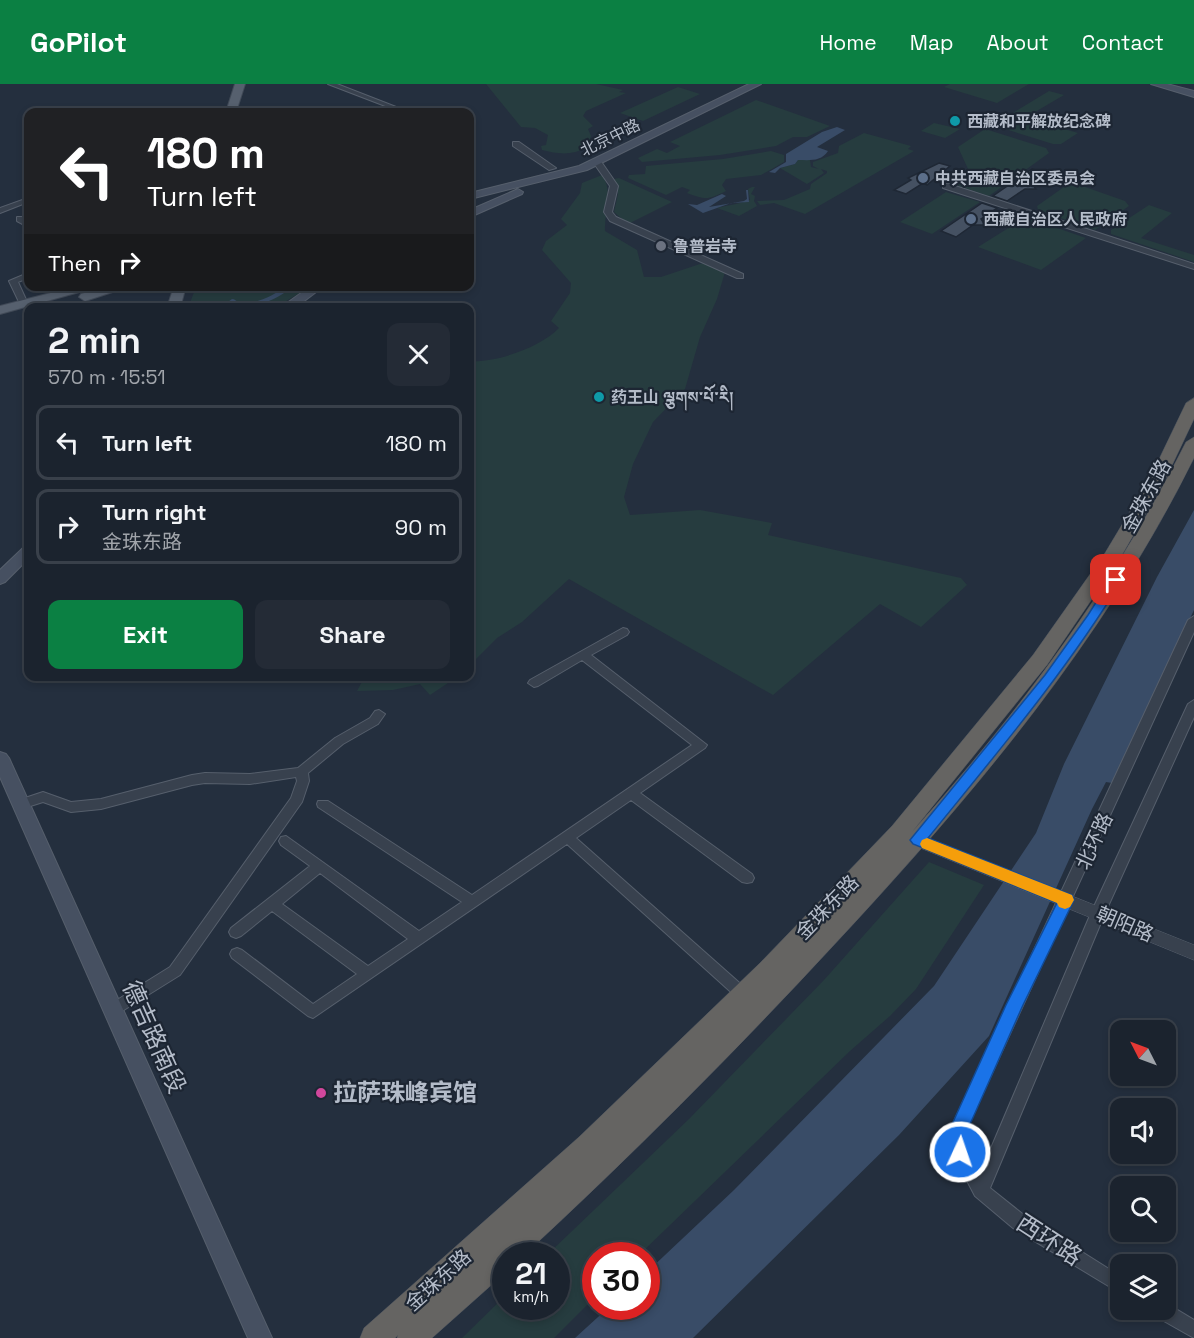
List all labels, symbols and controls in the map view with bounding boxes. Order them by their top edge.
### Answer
text: GoPilot [30,24,127,60]
text: Home [819,29,877,56]
text: Map [910,29,954,56]
text: About [987,29,1049,56]
text: Contact [1082,29,1164,56]
place label: 西藏和平解放纪念碑 [967,111,1111,132]
street label: 北京中路 [577,114,644,161]
marker: 西藏和平解放纪念碑 [948,114,962,128]
text: 180 m [147,127,265,180]
icon: left [48,132,126,210]
place label: 中共西藏自治区委员会 [935,168,1095,189]
marker: 中共西藏自治区委员会 [916,171,930,185]
text: Turn left [147,179,257,214]
place label: 西藏自治区人民政府 [983,209,1127,230]
marker: 西藏自治区人民政府 [964,212,978,226]
place label: 鲁普岩寺 [673,236,737,257]
marker: 鲁普岩寺 [654,239,668,253]
icon: right [113,246,146,279]
text: Then [48,249,101,277]
text: 2 min [48,318,141,364]
button: close [387,323,450,386]
text: 570 m · 15:51 [48,364,166,390]
place label: 药王山 ལྕགས་པོ་རི། [611,383,734,411]
marker: 药王山 ལྕགས་པོ་རི། [592,390,606,404]
icon: left [51,426,84,459]
text: Turn left [102,429,192,457]
text: 180 m [385,429,447,457]
street label: 金珠东路 [1115,455,1177,537]
text: Turn right [102,498,207,526]
icon: right [51,510,84,543]
text: 90 m [395,513,447,541]
text: 金珠东路 [102,529,182,555]
pin [1090,554,1141,605]
icon: arrive [1099,563,1132,596]
button: Exit [48,600,243,669]
button: Share [255,600,450,669]
street label: 北环路 [1070,808,1118,874]
street label: 金珠东路 [790,869,864,945]
street label: 朝阳路 [1092,900,1158,948]
street label: 德吉路南段 [116,976,193,1098]
north arrow [1110,1020,1176,1086]
map controls [1110,1020,1176,1320]
place label: 拉萨珠峰宾馆 [333,1077,477,1108]
marker: 拉萨珠峰宾馆 [314,1086,328,1100]
button: sound [1110,1098,1176,1164]
position arrow [928,1120,992,1184]
button: search [1110,1176,1176,1242]
street label: 西环路 [1011,1207,1088,1272]
speed limit sign: 30 [582,1242,660,1320]
street label: 金珠东路 [400,1244,476,1316]
text: 21 [515,1254,547,1293]
button: layers [1110,1254,1176,1320]
text: km/h [513,1287,549,1306]

